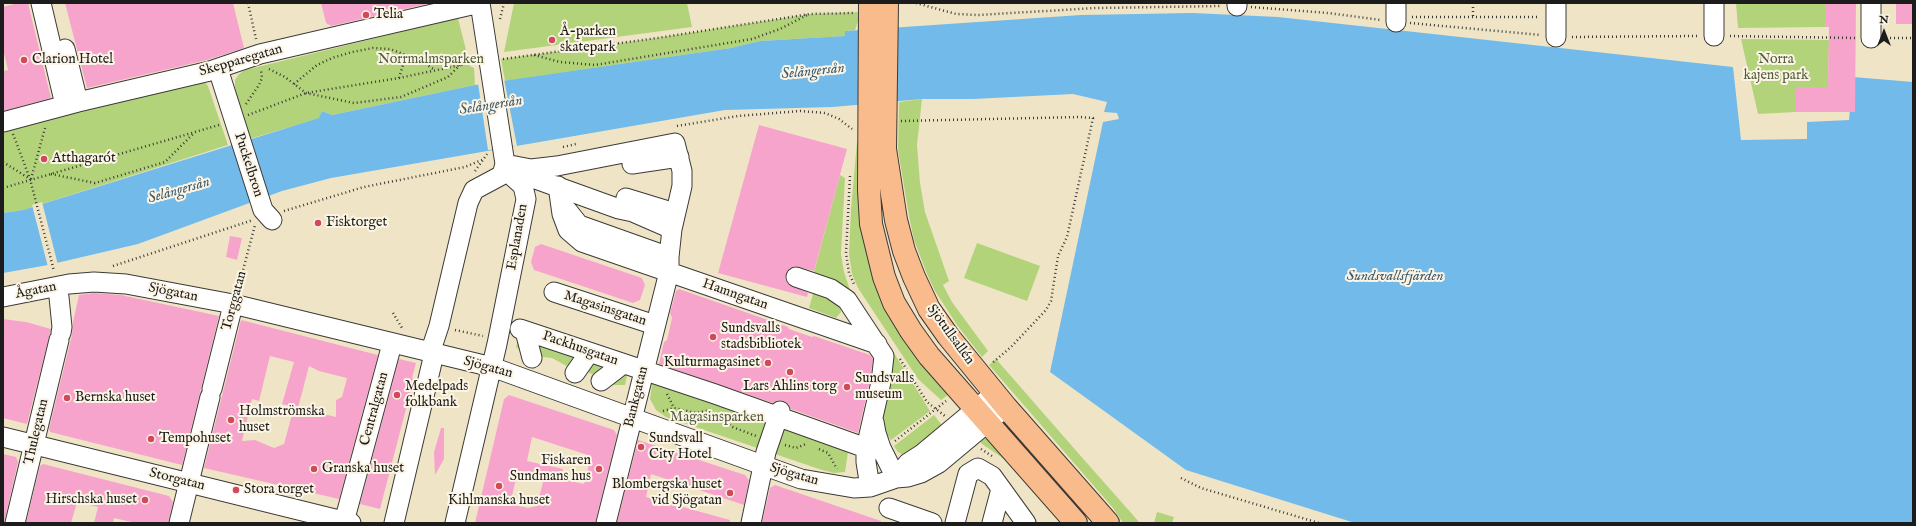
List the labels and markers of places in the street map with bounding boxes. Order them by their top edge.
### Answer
place label: Telia [374,7,403,23]
marker: Telia [361,10,371,20]
place label: Å-parken skatepark [560,24,616,56]
marker: Å-parken skatepark [547,35,557,45]
place label: Clarion Hotel [32,52,113,68]
marker: Clarion Hotel [19,55,29,65]
place label: Atthagarót [52,151,116,167]
marker: Atthagarót [39,154,49,164]
place label: Fisktorget [326,215,387,231]
marker: Fisktorget [313,218,323,228]
place label: Sundsvalls stadsbibliotek [721,321,801,354]
marker: Sundsvalls stadsbibliotek [708,332,718,342]
place label: Kulturmagasinet [664,355,760,371]
marker: Kulturmagasinet [763,358,773,368]
marker: Lars Ahlins torg [785,367,795,377]
place label: Sundsvalls museum [855,371,914,404]
place label: Medelpads folkbank [405,379,468,412]
place label: Lars Ahlins torg [743,379,837,395]
marker: Sundsvalls museum [842,382,852,392]
place label: Bernska huset [75,390,156,406]
marker: Medelpads folkbank [392,390,402,400]
marker: Bernska huset [62,393,72,403]
place label: Holmströmska huset [239,404,325,436]
marker: Holmströmska huset [226,415,236,425]
place label: Tempohuset [159,431,231,447]
place label: Sundsvall City Hotel [649,431,712,464]
marker: Tempohuset [146,434,156,444]
marker: Sundsvall City Hotel [636,442,646,452]
place label: Fiskaren Sundmans hus [510,453,591,486]
place label: Granska huset [322,461,404,477]
marker: Granska huset [309,464,319,474]
marker: Fiskaren Sundmans hus [594,464,604,474]
place label: Blombergska huset vid Sjögatan [612,477,722,510]
marker: Kihlmanska huset [494,481,504,491]
place label: Stora torget [244,482,314,498]
marker: Stora torget [231,485,241,495]
marker: Blombergska huset vid Sjögatan [725,488,735,498]
place label: Hirschska huset [45,492,137,508]
place label: Kihlmanska huset [448,493,550,509]
marker: Hirschska huset [140,495,150,505]

